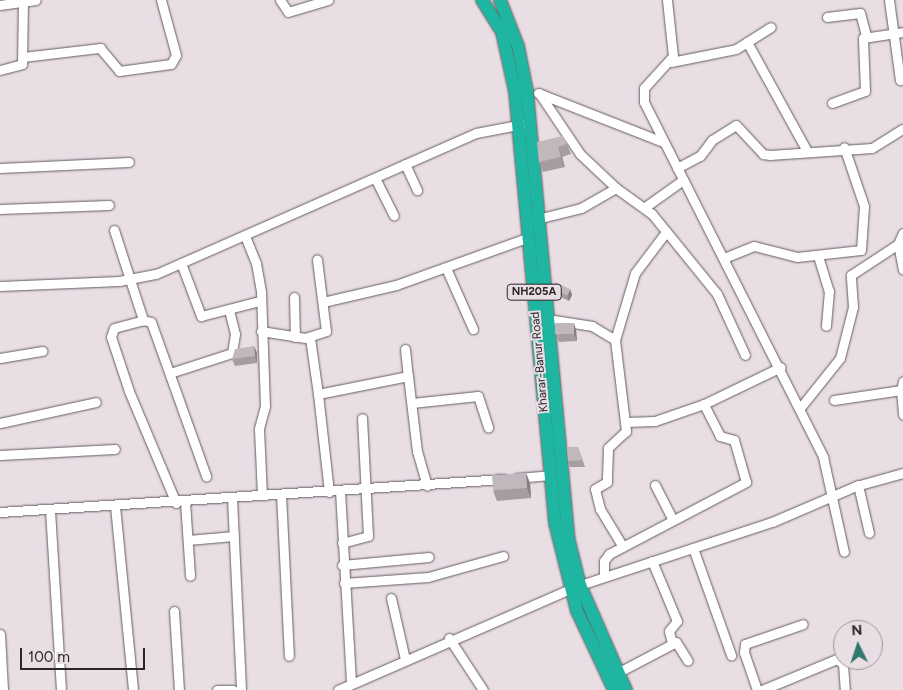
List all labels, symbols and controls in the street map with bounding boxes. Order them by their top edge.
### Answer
road number: NH205A [506,284,562,300]
street label: Kharar-Banur Road [528,311,552,413]
north arrow [833,620,883,670]
text: N [851,622,863,639]
scale bar [22,638,148,670]
text: 100 m [28,648,70,666]

